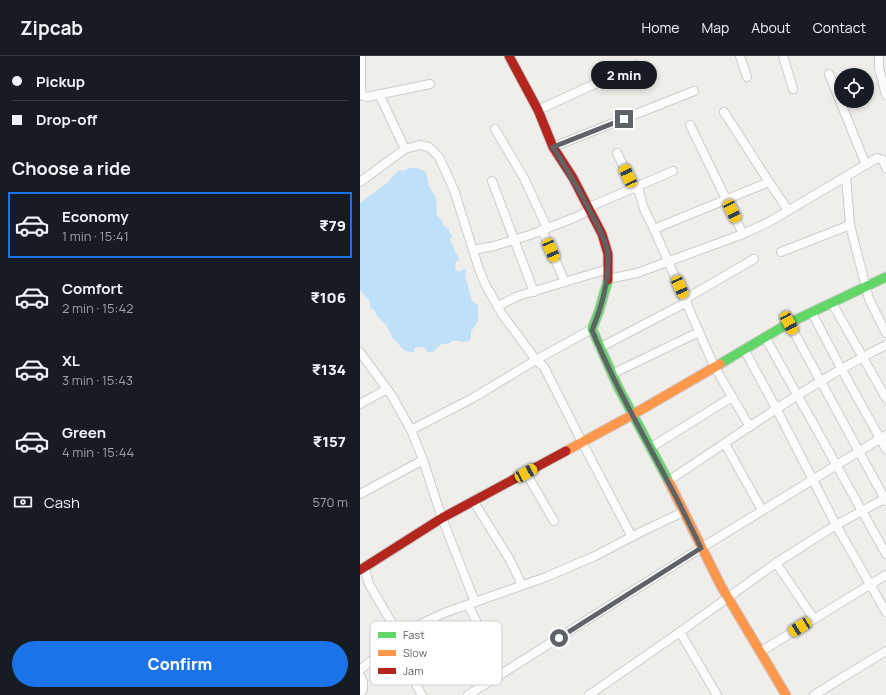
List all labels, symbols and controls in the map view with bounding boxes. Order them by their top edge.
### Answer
text: Zipcab [20,15,83,41]
text: Home [642,18,679,37]
text: Map [701,18,729,37]
text: About [751,18,791,37]
text: Contact [813,18,866,37]
callout: 2 min [591,61,657,89]
text: 2 min [607,66,641,84]
map controls [834,68,874,108]
button: locate [834,68,874,108]
text: Pickup [36,71,85,92]
text: Drop-off [36,109,97,130]
route end [615,110,633,128]
text: Choose a ride [12,156,131,180]
car [617,163,639,189]
car [721,198,743,224]
text: Economy [62,206,129,227]
icon: car [14,207,50,243]
text: ₹79 [319,215,346,236]
text: 1 min · 15:41 [62,227,129,245]
car [541,237,561,263]
car [670,274,690,300]
text: Comfort [62,278,123,299]
icon: car [14,279,50,315]
text: ₹106 [310,287,346,308]
text: 2 min · 15:42 [62,299,133,317]
car [778,310,800,336]
text: XL [62,350,80,371]
icon: car [14,351,50,387]
text: ₹134 [312,359,346,380]
text: 3 min · 15:43 [62,371,133,389]
text: Green [62,422,106,443]
icon: car [14,423,50,459]
text: ₹157 [313,431,346,452]
text: 4 min · 15:44 [62,443,134,461]
car [513,462,539,484]
icon: cash [12,491,34,513]
text: Cash [44,492,80,513]
text: 570 m [312,493,348,511]
car [787,616,813,638]
legend [370,621,502,685]
text: Fast [403,627,425,642]
route start [550,629,568,647]
button: Confirm [12,641,348,687]
text: Slow [403,645,428,660]
text: Jam [403,663,424,678]

